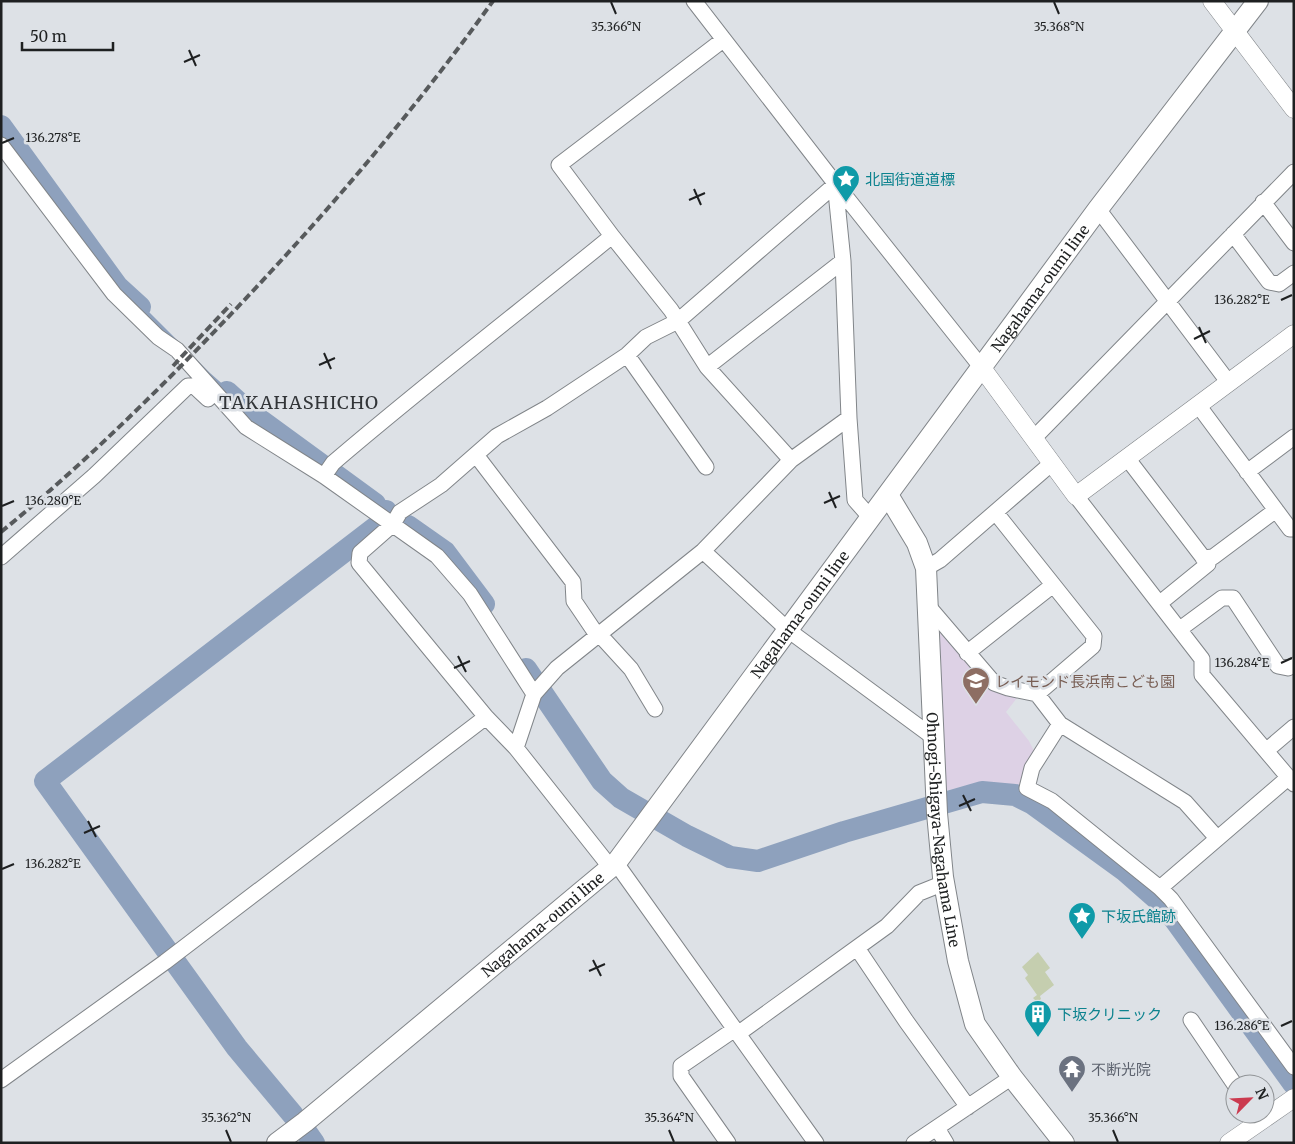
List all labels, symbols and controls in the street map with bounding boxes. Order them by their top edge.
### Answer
text: 35.366°N [591,19,642,34]
text: 35.368°N [1034,19,1085,34]
scale bar [22,20,114,52]
text: 50 m [30,27,67,46]
text: 136.278°E [26,130,81,145]
place icon: 北国街道道標 [831,164,861,203]
place label: 北国街道道標 [865,170,955,189]
street label: Nagahama-oumi line [987,220,1093,355]
text: 136.282°E [1214,292,1270,307]
district label: TAKAHASHICHO [219,391,379,414]
text: 136.280°E [25,493,82,508]
street label: Nagahama-oumi line [746,546,853,681]
text: 136.284°E [1215,655,1270,670]
school or university icon: レイモンド長浜南こども園 [961,666,991,705]
place label: レイモンド長浜南こども園 [995,672,1175,691]
street label: Ohnogi-Shigaya-Nagahama Line [923,712,965,949]
text: 136.282°E [25,856,81,871]
street label: Nagahama-oumi line [477,868,608,981]
place icon: 下坂氏館跡 [1067,901,1097,940]
place label: 下坂氏館跡 [1101,907,1176,926]
building icon: 下坂クリニック [1023,999,1053,1038]
place label: 下坂クリニック [1057,1005,1162,1024]
text: 136.286°E [1215,1018,1270,1033]
temple icon: 不断光院 [1057,1054,1087,1093]
place label: 不断光院 [1091,1060,1151,1079]
north arrow [1225,1074,1275,1124]
text: N [1251,1085,1272,1102]
text: 35.362°N [201,1110,252,1125]
text: 35.364°N [644,1110,695,1125]
text: 35.366°N [1088,1110,1139,1125]

